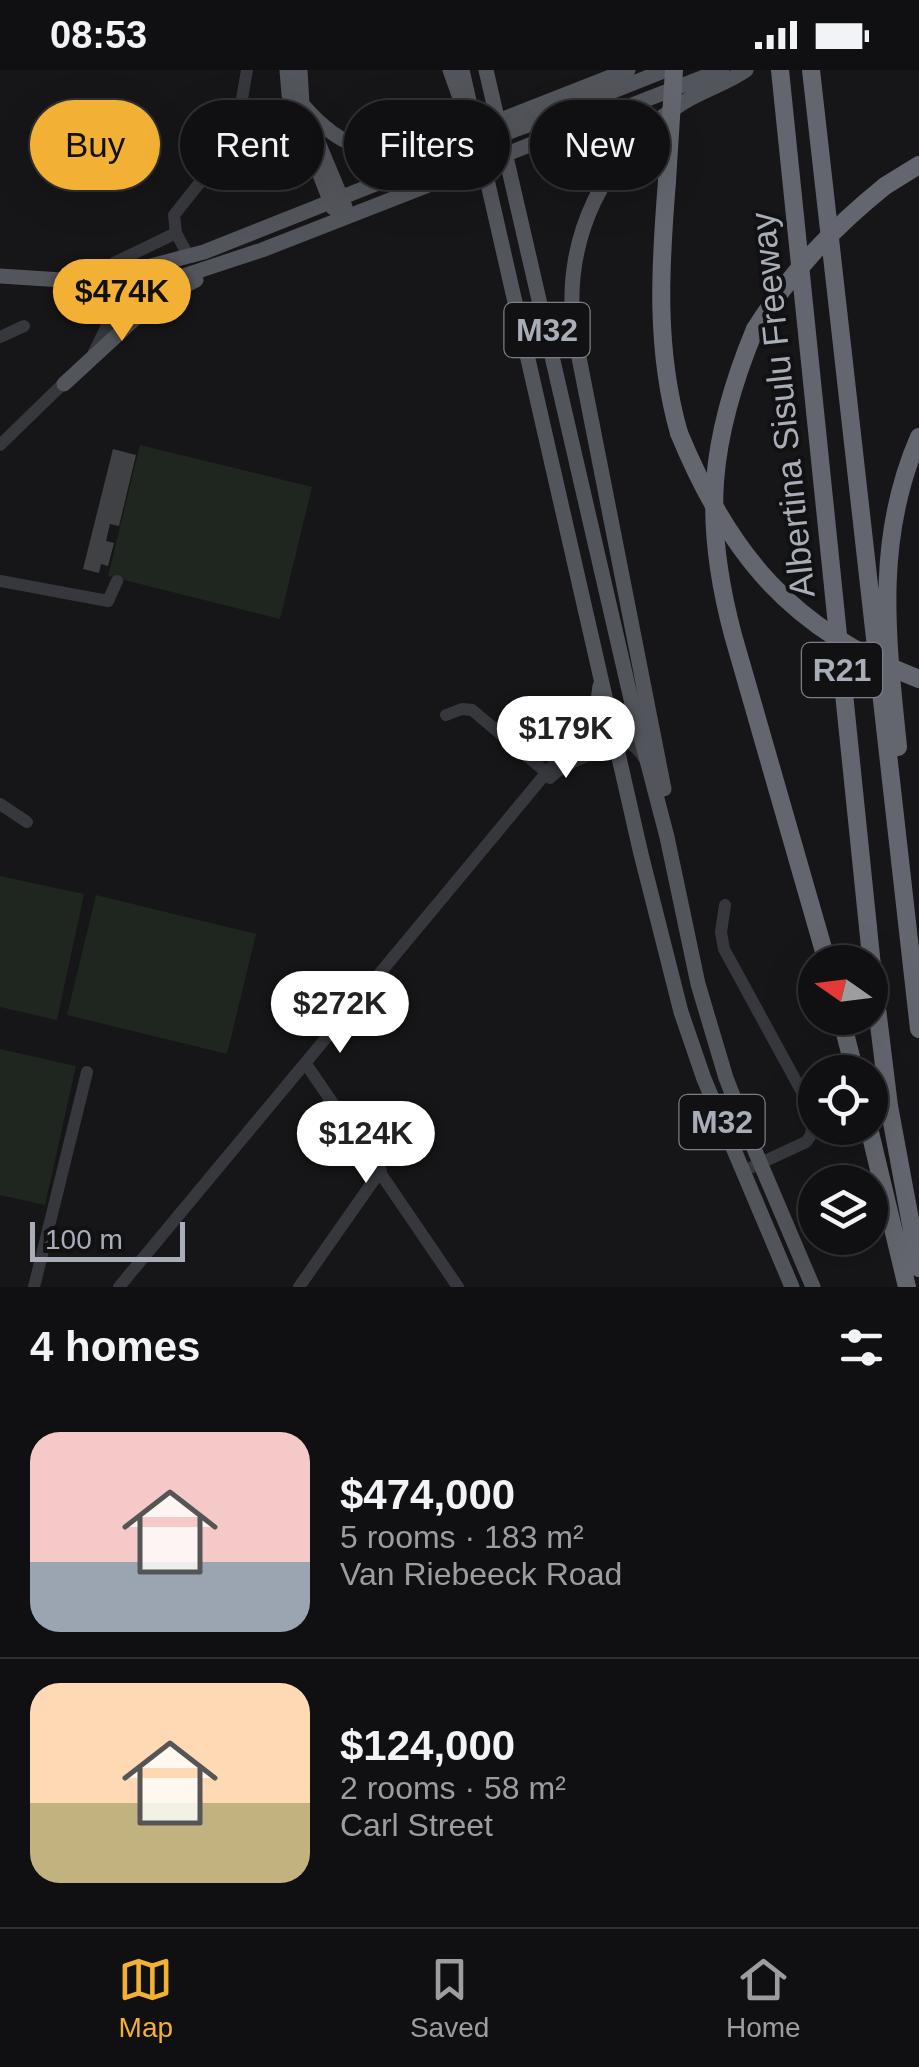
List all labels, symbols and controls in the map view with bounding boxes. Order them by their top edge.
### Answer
text: 08:53 [50,14,147,56]
chip: Buy [30,100,160,190]
chip: Rent [180,100,324,190]
chip: Filters [344,100,510,190]
chip: New [530,100,670,190]
street label: Albertina Sisulu Freeway [742,210,822,600]
pin: $474K [52,259,192,344]
text: $474K [75,273,169,309]
road number: M32 [504,303,590,357]
road number: R21 [802,643,882,697]
pin: $179K [496,696,636,781]
text: $179K [519,710,613,746]
north arrow [798,945,888,1035]
map controls [798,945,888,1255]
pin: $272K [270,971,410,1056]
text: $272K [293,985,387,1021]
button: locate [798,1055,888,1145]
road number: M32 [680,1095,764,1149]
pin: $124K [296,1101,436,1186]
text: $124K [319,1115,413,1151]
button: layers [798,1165,888,1255]
scale bar [30,1217,185,1262]
text: 100 m [45,1224,123,1255]
icon: filters [834,1320,889,1375]
text: 4 homes [30,1323,200,1370]
text: $474,000 [340,1471,515,1518]
icon: home [110,1472,230,1592]
text: 5 rooms · 183 m² [340,1519,584,1555]
text: Van Riebeeck Road [340,1556,622,1592]
text: $124,000 [340,1722,515,1769]
icon: home [110,1723,230,1843]
text: 2 rooms · 58 m² [340,1770,566,1806]
text: Carl Street [340,1807,493,1843]
tab: Map [118,1952,173,2044]
tab: Saved [410,1952,489,2044]
tab: Home [726,1952,801,2044]

